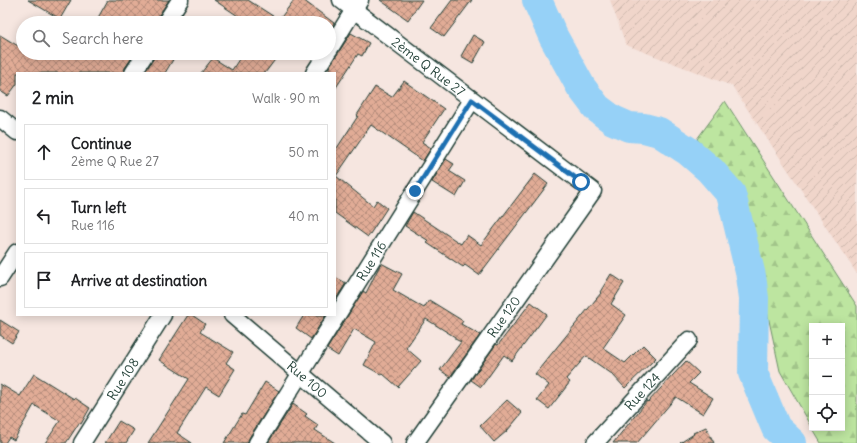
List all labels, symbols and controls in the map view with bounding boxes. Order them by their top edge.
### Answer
search box [16,16,336,60]
icon: search [30,27,52,49]
text: Search here [62,29,143,48]
street label: 2ème Q Rue 27 [388,33,469,100]
text: 2 min [32,87,74,109]
text: Walk · 90 m [252,90,320,107]
text: Continue [71,134,132,153]
icon: ahead [33,141,55,163]
text: 50 m [288,144,319,161]
text: 2ème Q Rue 27 [71,153,159,170]
route start [572,173,590,191]
route end [406,182,424,200]
text: Turn left [71,198,126,217]
icon: left [33,205,55,227]
text: 40 m [288,208,319,225]
text: Rue 116 [71,217,115,234]
street label: Rue 116 [352,238,390,284]
icon: arrive [33,269,55,291]
text: Arrive at destination [71,271,207,290]
street label: Rue 120 [484,293,524,341]
map controls [809,323,845,431]
button: + [809,323,845,359]
street label: Rue 108 [103,354,142,403]
street label: Rue 100 [283,357,331,401]
button: − [809,359,845,395]
street label: Rue 124 [621,369,664,414]
button: locate [809,395,845,431]

